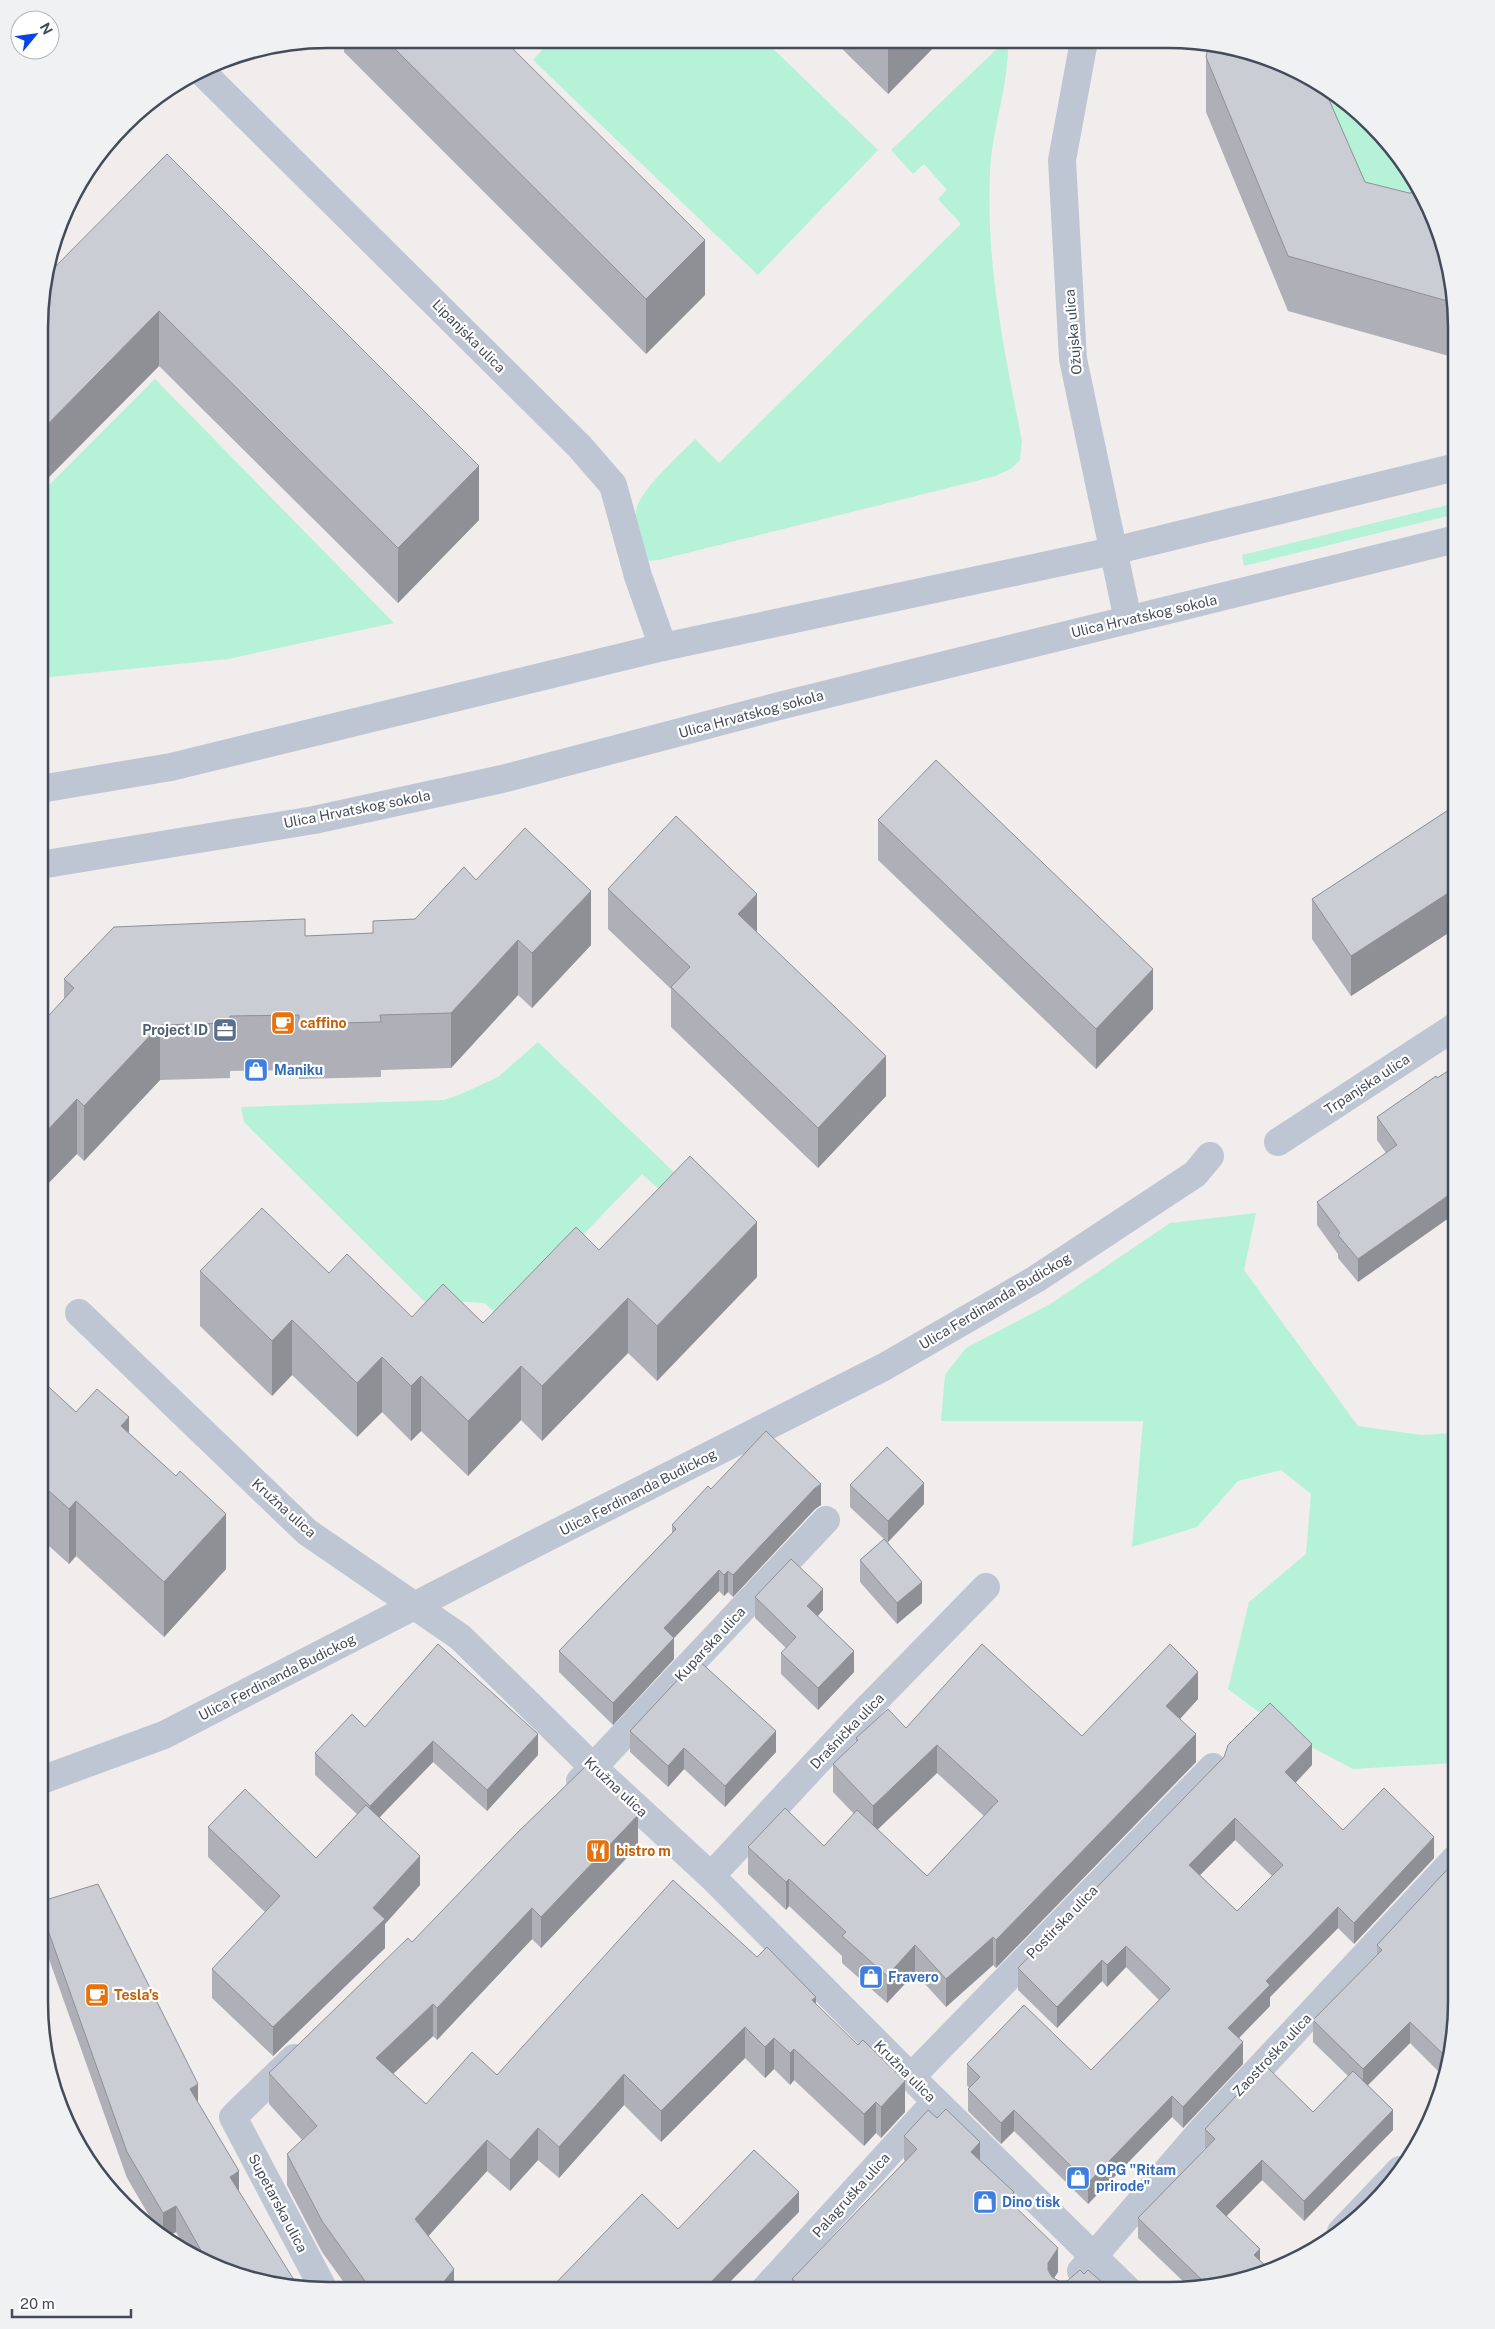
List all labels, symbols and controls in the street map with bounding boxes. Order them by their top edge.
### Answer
north arrow [10,10,60,60]
text: N [37,20,56,37]
street label: Ožujska ulica [1061,289,1085,375]
street label: Lipanjska ulica [429,296,509,376]
street label: Ulica Hrvatskog sokola [1070,591,1218,641]
street label: Ulica Hrvatskog sokola [677,687,825,741]
street label: Ulica Hrvatskog sokola [282,787,432,831]
cafe icon: caffino [270,1010,296,1036]
place label: caffino [300,1015,347,1031]
office icon: Project ID [212,1017,238,1043]
place label: Project ID [142,1022,208,1038]
street label: Trpanjska ulica [1322,1051,1412,1117]
shop icon: Maniku [243,1057,269,1083]
place label: Maniku [274,1062,323,1078]
street label: Ulica Ferdinanda Budickog [916,1249,1074,1353]
street label: Ulica Ferdinanda Budickog [557,1445,719,1539]
street label: Kružna ulica [249,1475,319,1541]
street label: Kuparska ulica [671,1604,749,1684]
street label: Ulica Ferdinanda Budickog [196,1630,358,1724]
street label: Drašnička ulica [807,1690,887,1772]
street label: Kružna ulica [581,1754,651,1820]
restaurant icon: bistro m [585,1838,611,1864]
place label: bistro m [616,1843,671,1859]
street label: Postirska ulica [1023,1882,1101,1962]
shop icon: Fravero [858,1964,884,1990]
place label: Fravero [888,1969,939,1985]
cafe icon: Tesla's [84,1982,110,2008]
place label: Tesla's [114,1987,159,2003]
street label: Zaostroška ulica [1230,2010,1314,2100]
street label: Kružna ulica [871,2037,939,2105]
street label: Palagruška ulica [809,2150,893,2240]
street label: Supetarska ulica [245,2151,311,2255]
place label: OPG "Ritam prirode" [1096,2162,1176,2194]
shop icon: OPG "Ritam prirode" [1065,2165,1091,2191]
shop icon: Dino tisk [972,2189,998,2215]
place label: Dino tisk [1002,2194,1060,2210]
scale bar [12,2286,131,2318]
text: 20 m [20,2295,55,2312]

